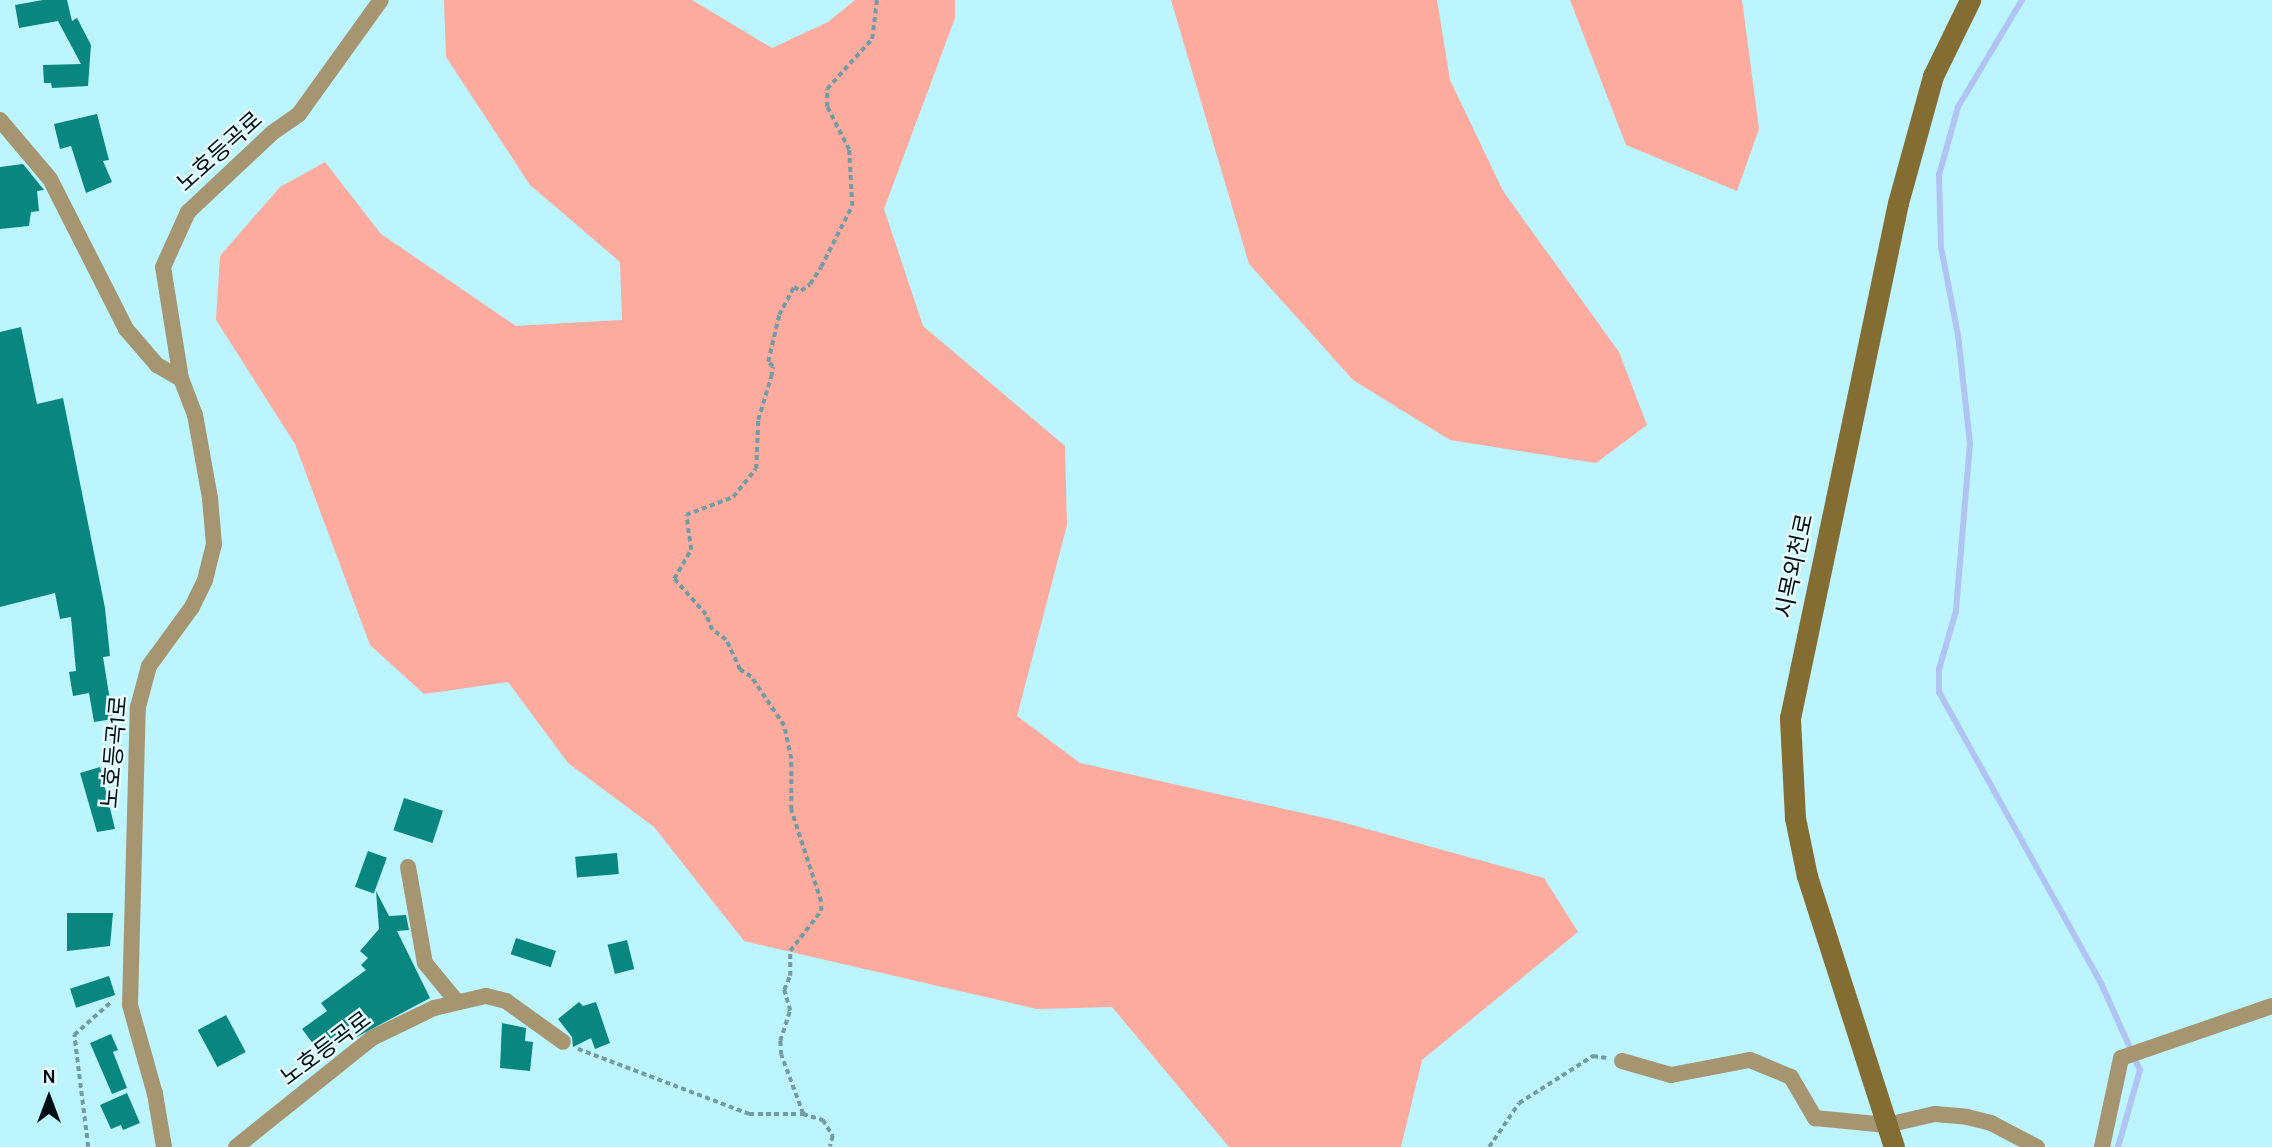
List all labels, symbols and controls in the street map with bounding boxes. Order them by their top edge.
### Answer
street label: 노호등곡로 [171,106,269,198]
street label: 시목외천로 [1771,511,1819,621]
street label: 노호등곡1로 [96,694,134,810]
street label: 노호등곡로 [275,1006,377,1092]
north arrow [14,1063,84,1133]
text: N [42,1066,56,1088]

